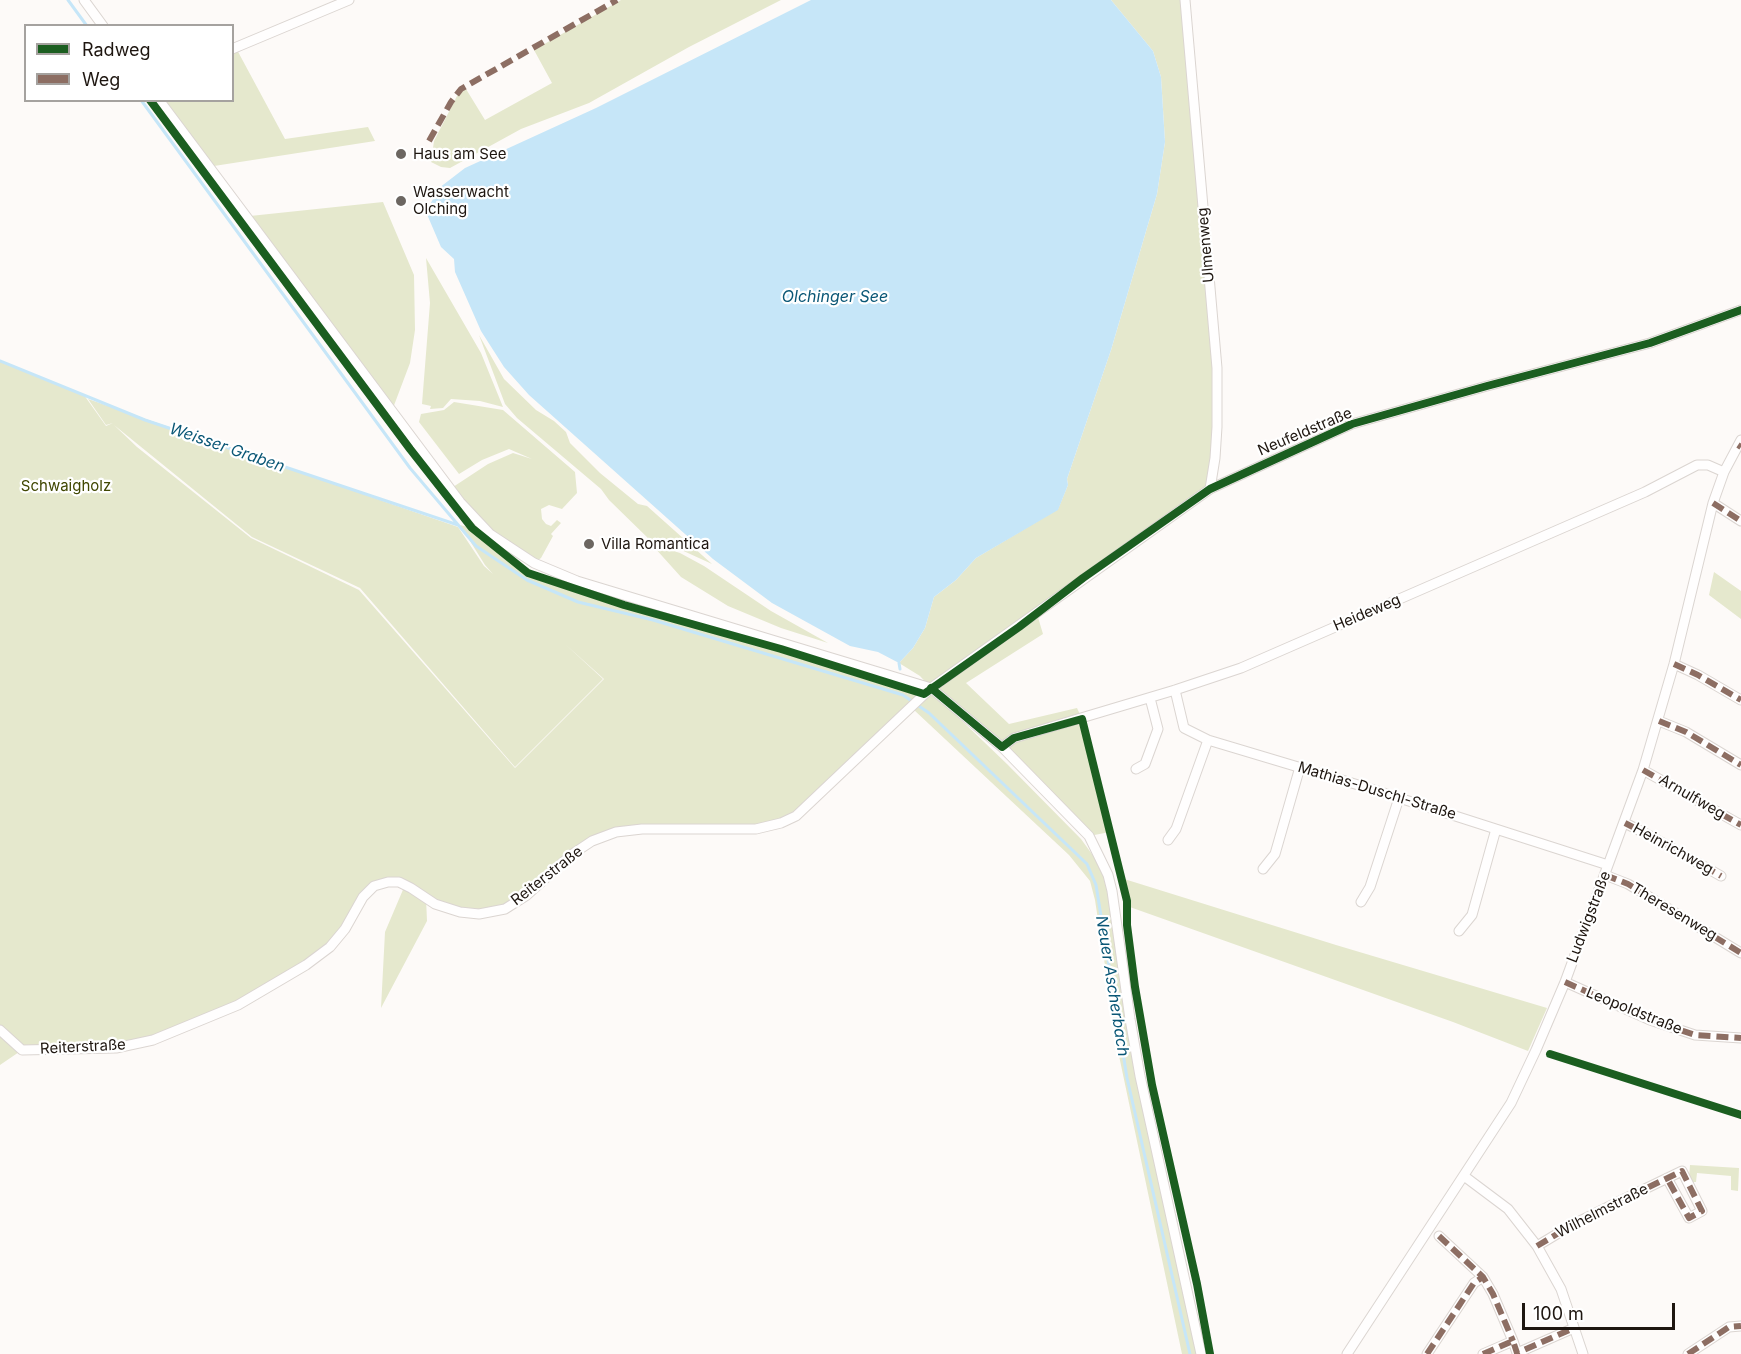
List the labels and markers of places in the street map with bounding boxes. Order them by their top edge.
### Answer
place label: Haus am See [413,145,506,163]
marker: Haus am See [394,147,408,161]
place label: Wasserwacht Olching [413,183,509,218]
marker: Wasserwacht Olching [394,194,408,208]
place label: Villa Romantica [601,535,709,553]
marker: Villa Romantica [582,537,596,551]

